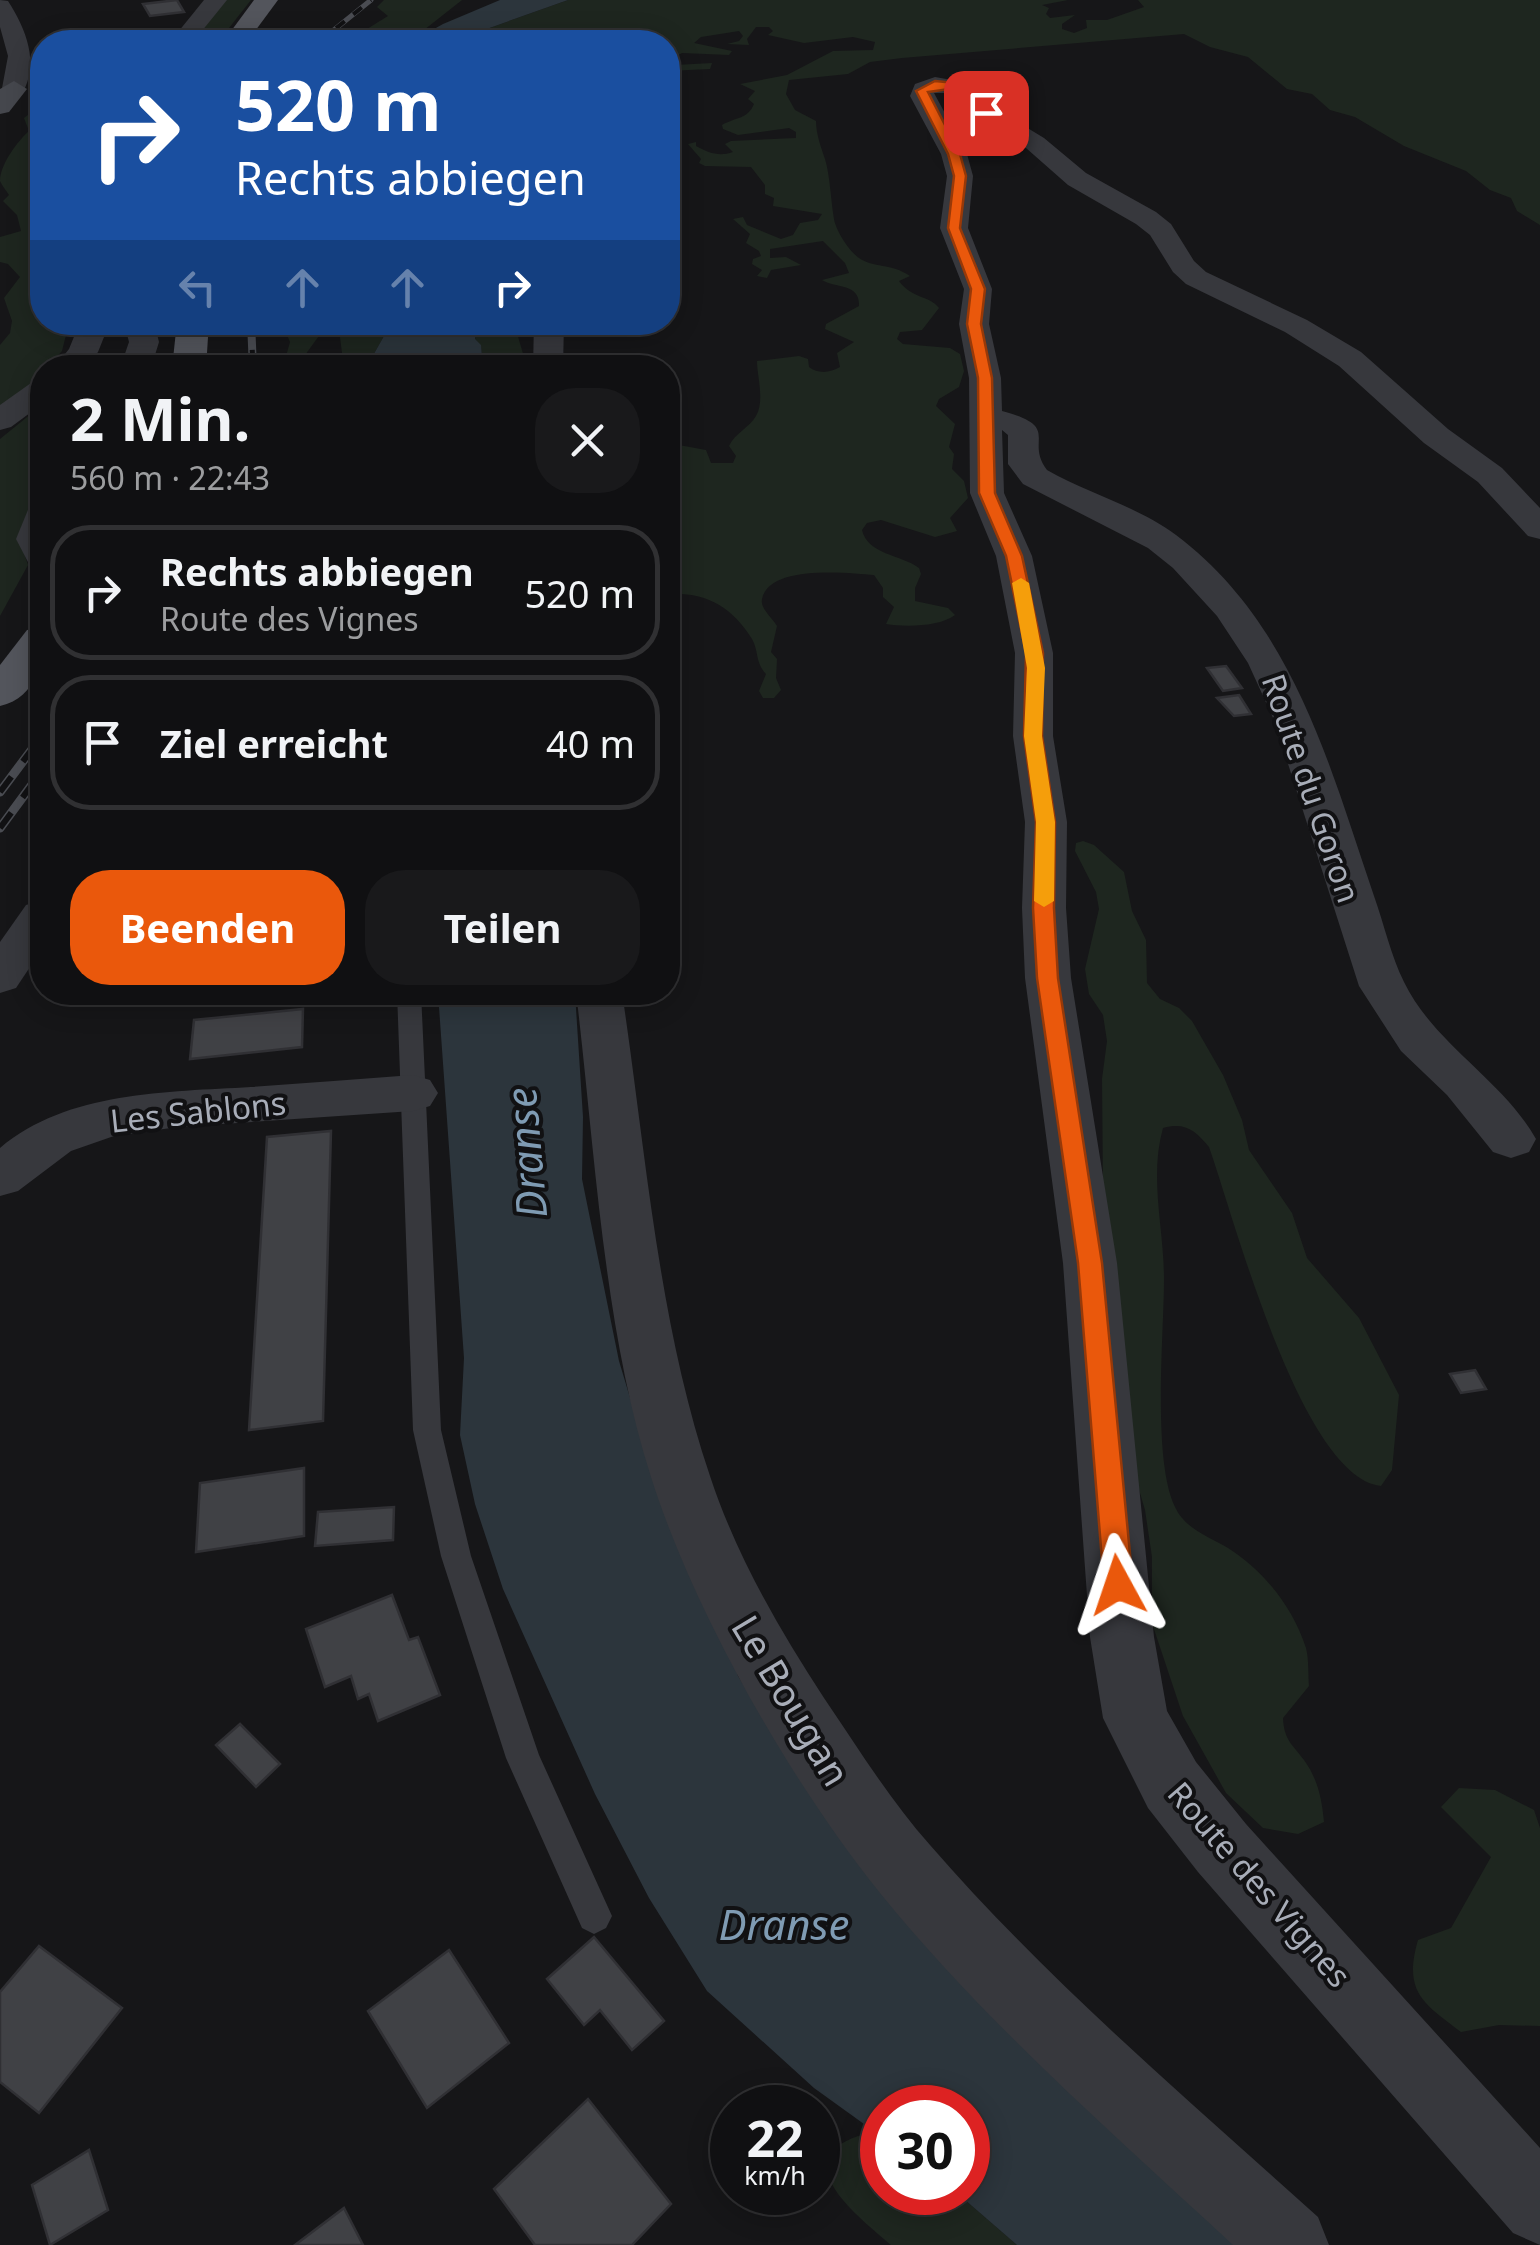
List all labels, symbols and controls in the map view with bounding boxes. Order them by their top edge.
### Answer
text: 520 m [235,56,442,152]
icon: right [70,70,200,200]
pin [944,71,1029,156]
icon: arrive [959,86,1014,141]
text: Rechts abbiegen [235,147,586,208]
icon: left [170,260,225,315]
icon: ahead [275,260,330,315]
icon: ahead [380,260,435,315]
icon: right [485,260,540,315]
text: 2 Min. [70,377,250,459]
button: close [535,388,640,493]
text: 560 m · 22:43 [70,456,270,499]
text: Rechts abbiegen [160,545,474,597]
icon: right [75,565,130,620]
text: 520 m [524,567,635,619]
text: Route des Vignes [160,597,419,640]
street label: Route du Goron [1253,668,1371,908]
icon: arrive [75,715,130,770]
text: Ziel erreicht [160,717,388,769]
text: 40 m [546,717,635,769]
button: Beenden [70,870,345,985]
button: Teilen [365,870,640,985]
street label: Les Sablons [108,1080,288,1142]
water label: Dranse [491,1085,559,1221]
position arrow [1066,1533,1170,1637]
street label: Le Bougan [721,1605,863,1795]
street label: Route des Vignes [1159,1772,1361,1996]
water label: Dranse [718,1895,850,1952]
speed limit sign: 30 [860,2085,990,2215]
text: 22 [746,2104,804,2172]
text: km/h [744,2158,806,2192]

